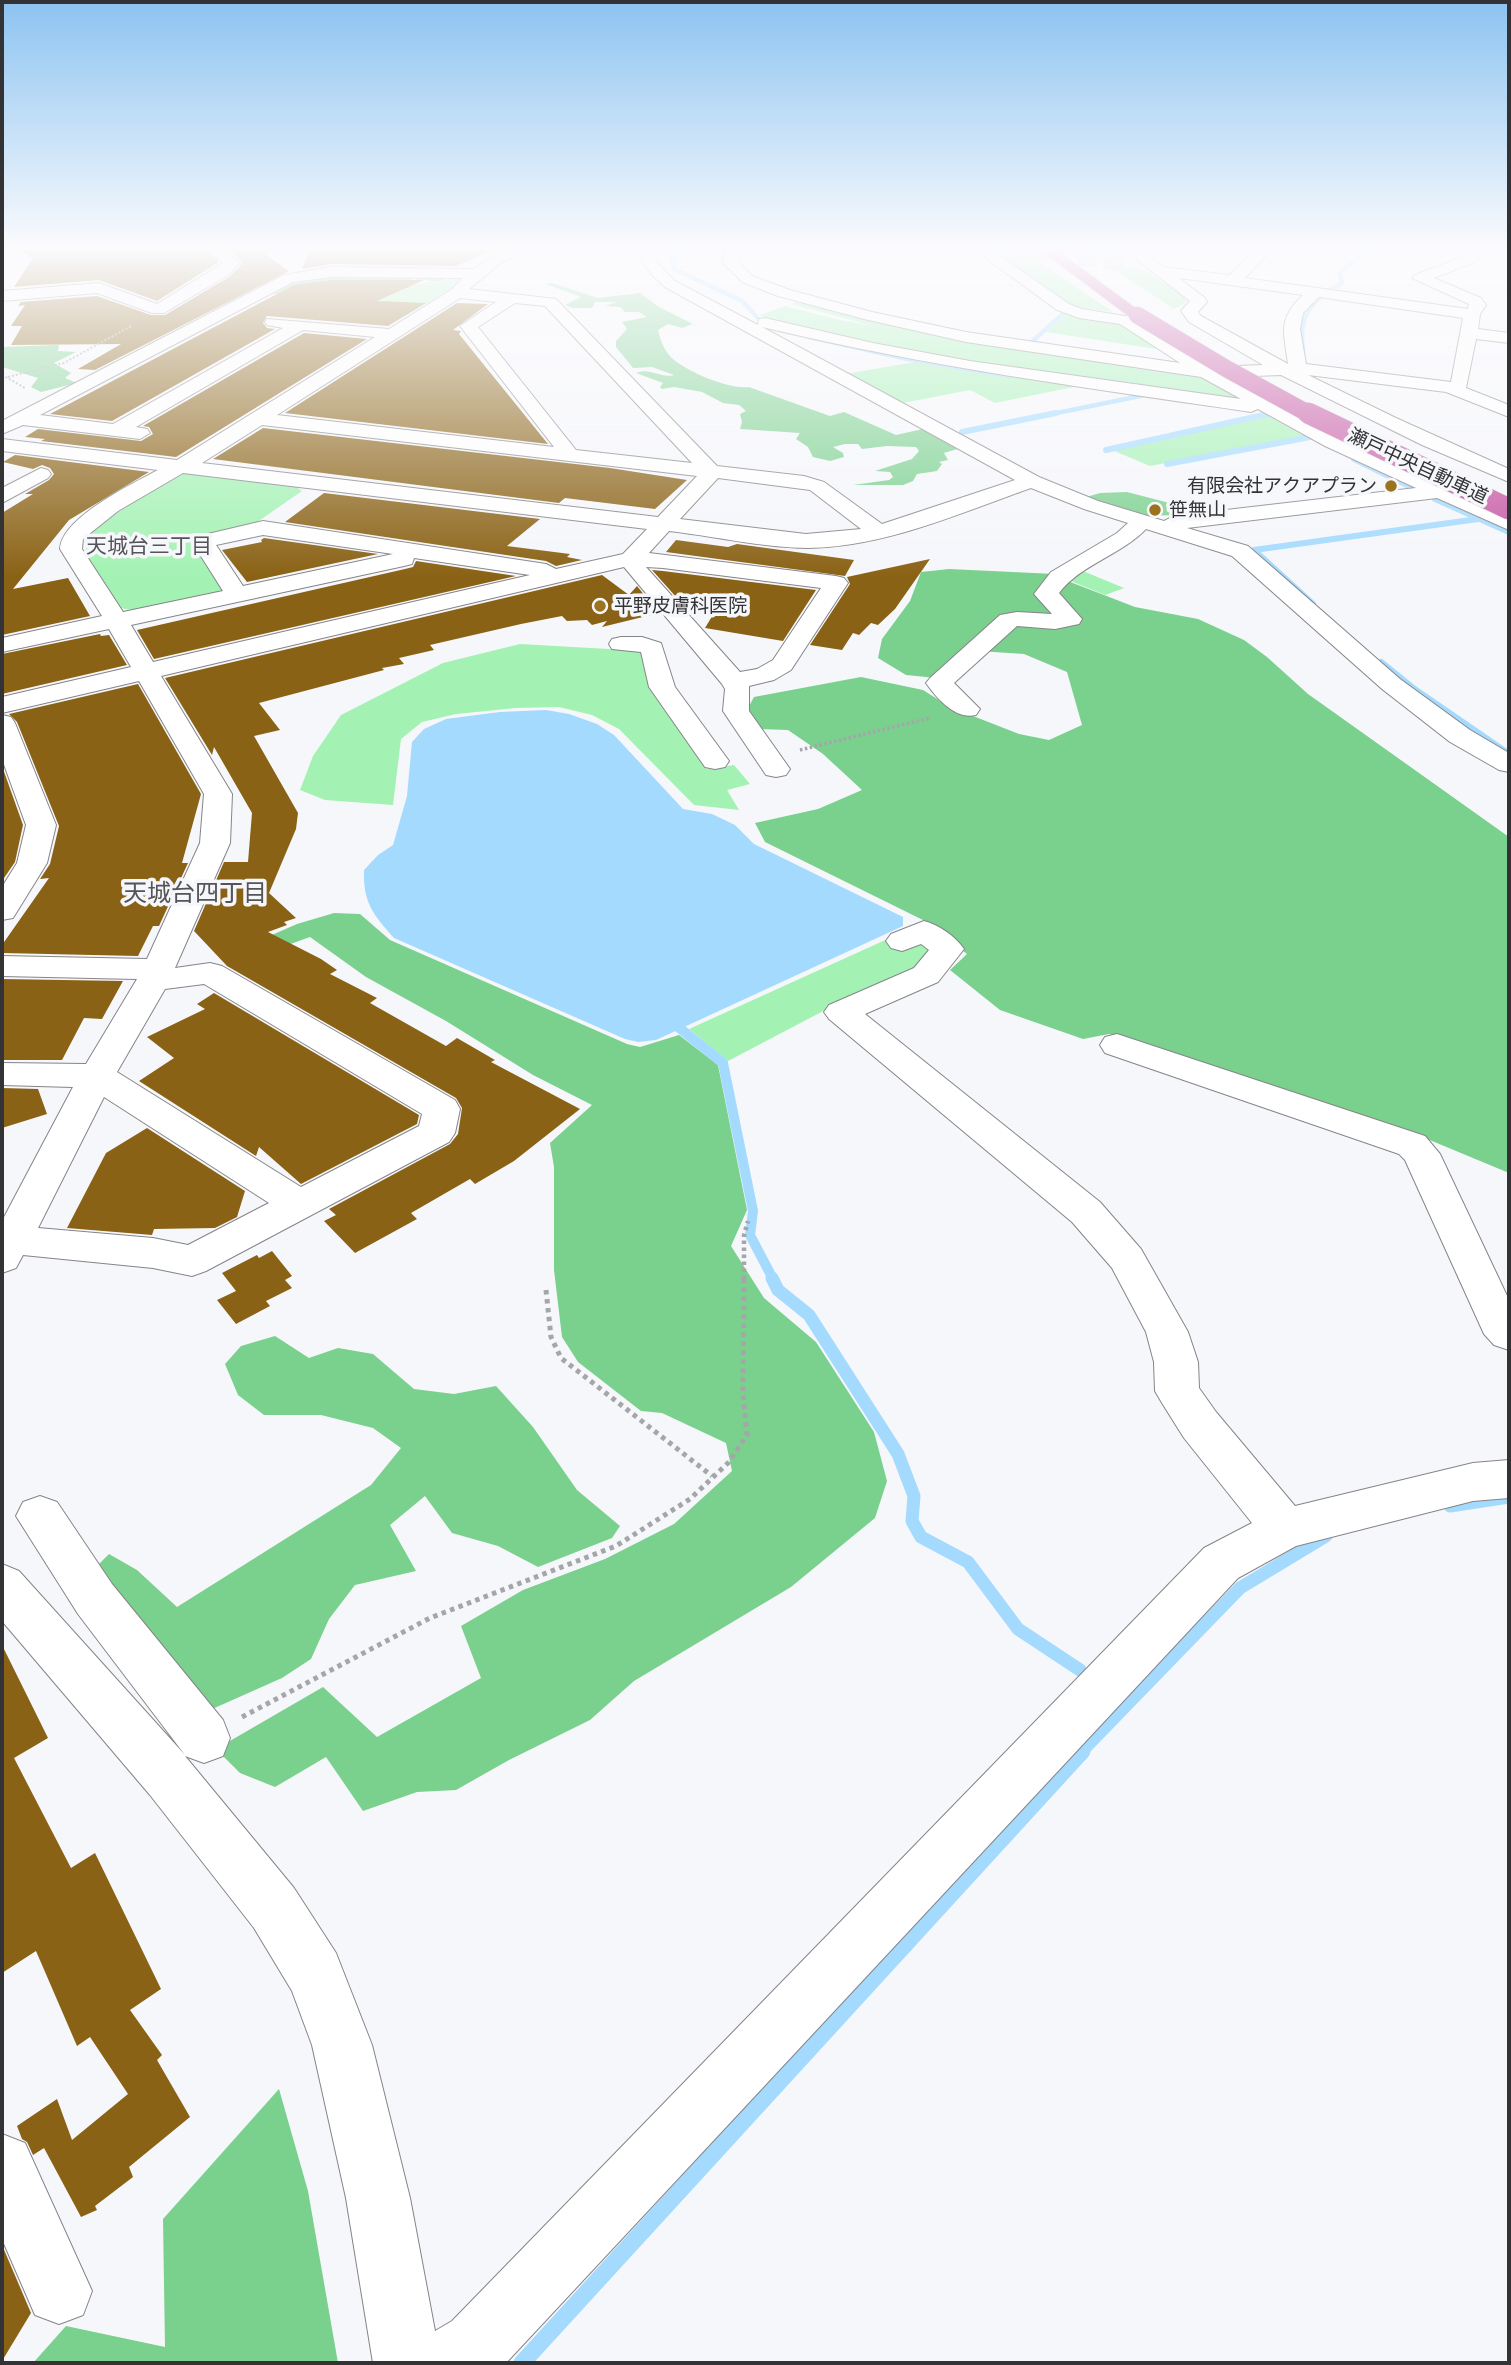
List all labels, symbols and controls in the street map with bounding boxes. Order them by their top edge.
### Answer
street label: 瀬戸中央自動車道 [1344,424,1492,508]
place label: 有限会社アクアプラン [1187,475,1377,497]
marker: 有限会社アクアプラン [1383,478,1399,494]
place label: 笹無山 [1169,499,1226,521]
marker: 笹無山 [1147,502,1163,518]
district label: 天城台三丁目 [86,533,212,559]
place label: 平野皮膚科医院 [614,595,747,617]
marker: 平野皮膚科医院 [592,598,608,614]
district label: 天城台四丁目 [123,879,267,907]

